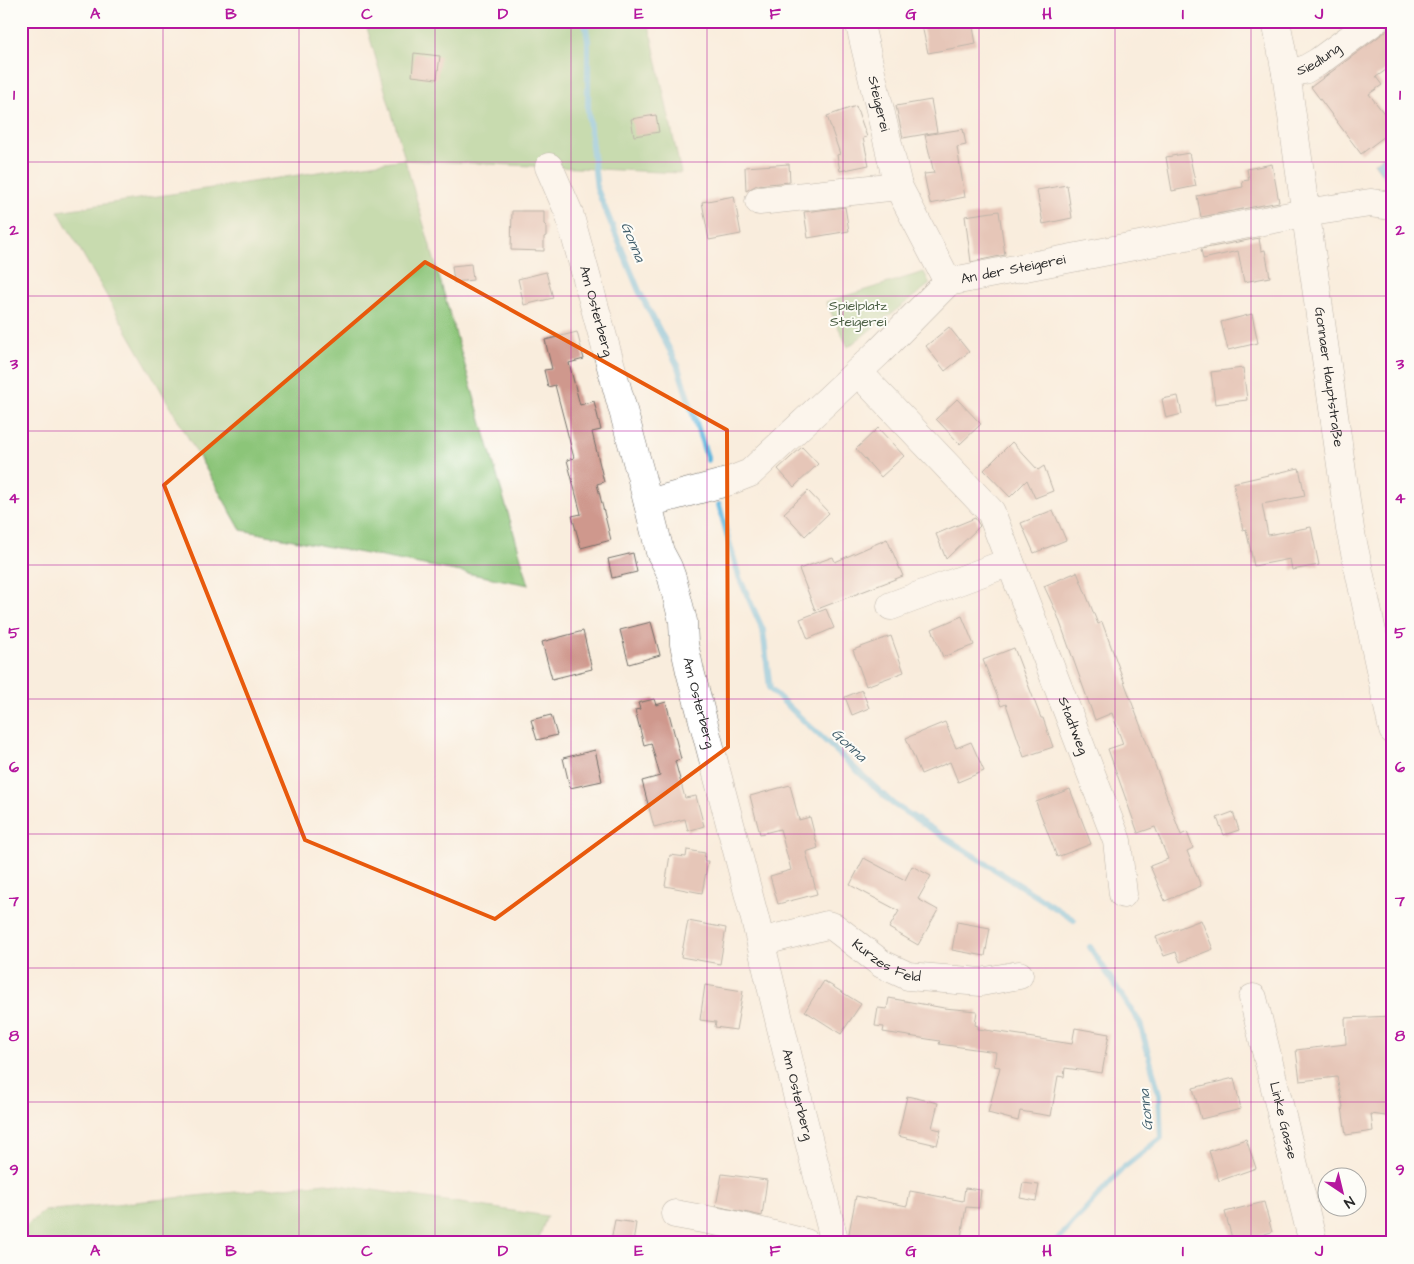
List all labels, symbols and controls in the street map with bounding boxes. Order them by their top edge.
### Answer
text: A [90,3,101,25]
text: B [225,3,237,25]
text: C [361,3,373,25]
text: D [498,3,509,25]
text: E [634,3,644,25]
text: F [769,3,781,25]
text: G [905,3,917,25]
text: H [1042,3,1052,25]
text: I [1182,3,1184,25]
text: J [1314,3,1324,25]
street label: Siedlung [1295,38,1345,81]
street label: Steigerei [862,74,895,134]
text: 1 [13,84,16,106]
text: 1 [1399,84,1402,106]
text: 2 [8,219,19,241]
water label: Gonna [615,219,651,266]
text: 2 [1394,219,1405,241]
street label: An der Steigerei [959,249,1067,289]
street label: Am Osterberg [574,264,618,359]
park label: Spielplatz Steigerei [829,296,887,332]
street label: Gonnaer Hauptstraße [1309,306,1348,449]
text: 3 [9,353,19,375]
text: 3 [1395,353,1405,375]
text: 4 [9,487,20,509]
text: 4 [1395,487,1406,509]
text: 5 [8,622,20,644]
text: 5 [1394,622,1406,644]
street label: Am Osterberg [677,656,720,751]
street label: Stadtweg [1053,694,1093,758]
water label: Gonna [827,723,872,768]
text: 6 [9,756,19,778]
text: 6 [1395,756,1405,778]
text: 7 [8,890,19,912]
text: 7 [1394,890,1405,912]
street label: Kurzes Feld [848,934,922,987]
text: 8 [9,1025,20,1047]
text: 8 [1395,1025,1406,1047]
street label: Am Osterberg [776,1047,818,1142]
street label: Linke Gasse [1264,1080,1302,1162]
water label: Gonna [1134,1087,1158,1132]
text: 9 [9,1159,19,1181]
text: 9 [1395,1159,1405,1181]
north arrow [1316,1166,1366,1216]
text: N [1339,1191,1358,1213]
text: A [90,1240,101,1262]
text: B [225,1240,237,1262]
text: C [361,1240,373,1262]
text: D [498,1240,509,1262]
text: E [634,1240,644,1262]
text: F [769,1240,781,1262]
text: G [905,1240,917,1262]
text: H [1042,1240,1052,1262]
text: I [1182,1240,1184,1262]
text: J [1314,1240,1324,1262]

